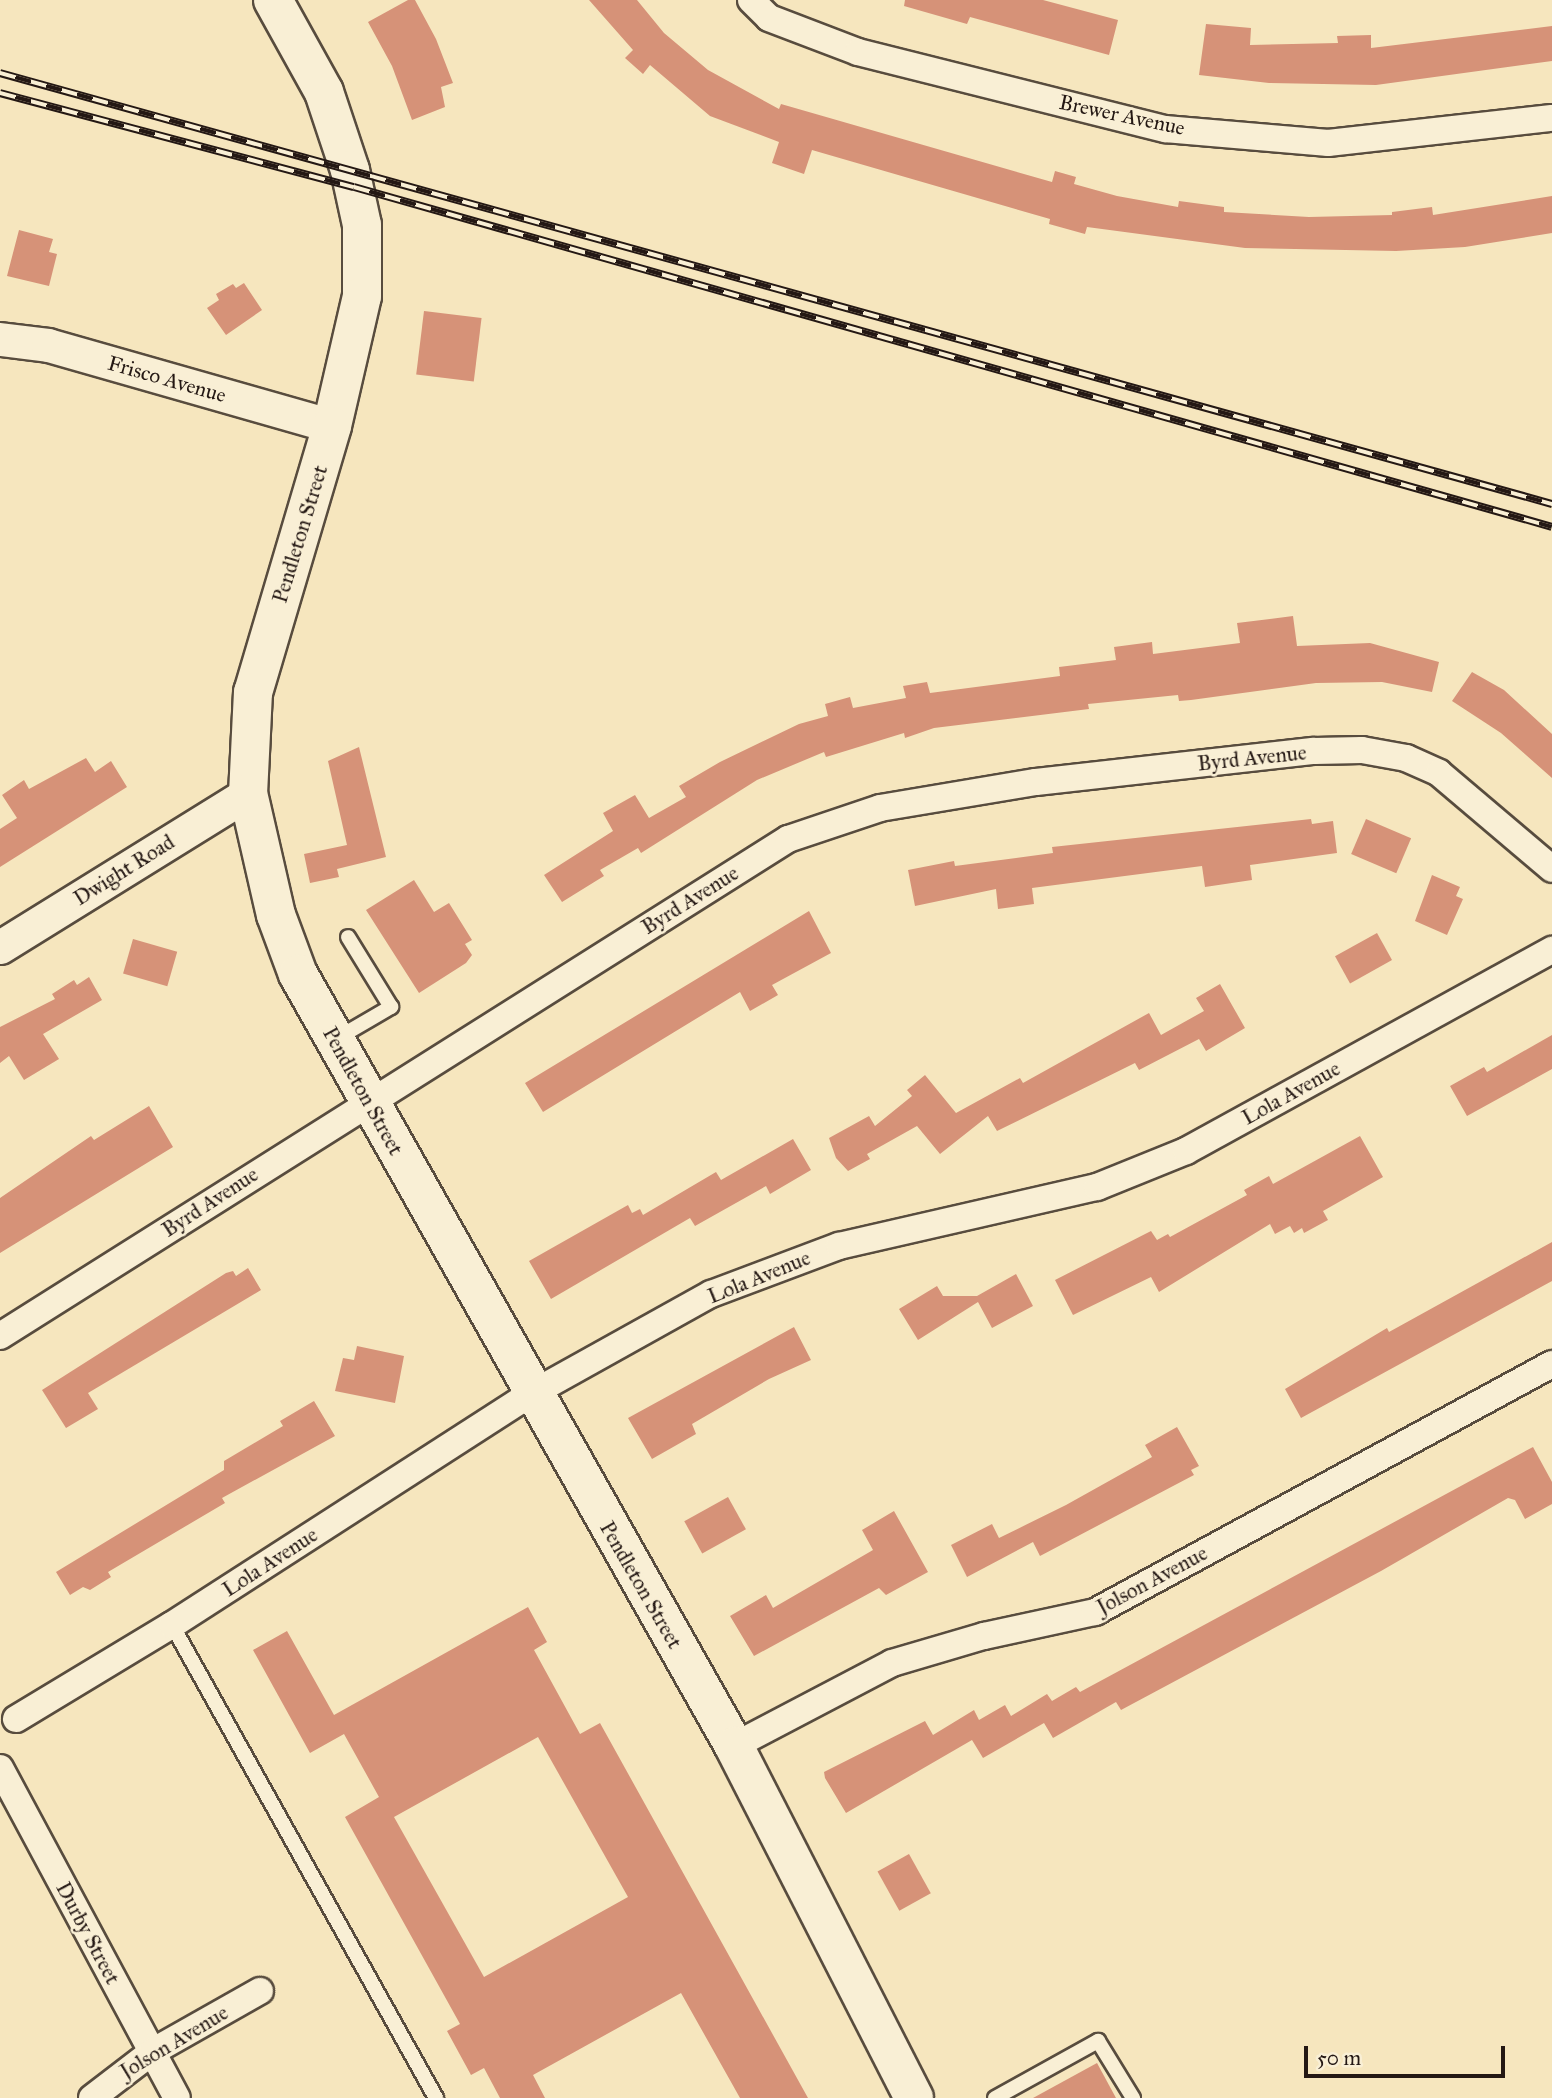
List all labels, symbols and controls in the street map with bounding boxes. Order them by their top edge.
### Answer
street label: Brewer Avenue [1057,89,1187,141]
street label: Frisco Avenue [105,350,229,408]
street label: Pendleton Street [267,462,333,606]
street label: Byrd Avenue [1196,740,1308,776]
street label: Dwight Road [69,829,179,911]
street label: Byrd Avenue [637,860,743,940]
street label: Pendleton Street [317,1022,409,1160]
street label: Lola Avenue [1238,1056,1344,1130]
street label: Byrd Avenue [157,1162,263,1242]
street label: Lola Avenue [704,1245,814,1309]
street label: Pendleton Street [594,1517,688,1653]
street label: Lola Avenue [218,1522,322,1602]
street label: Jolson Avenue [1092,1540,1212,1620]
street label: Durby Street [51,1878,125,1988]
street label: Jolson Avenue [115,2000,233,2084]
scale bar [1307,2032,1508,2076]
text: 50 m [1317,2045,1361,2071]

